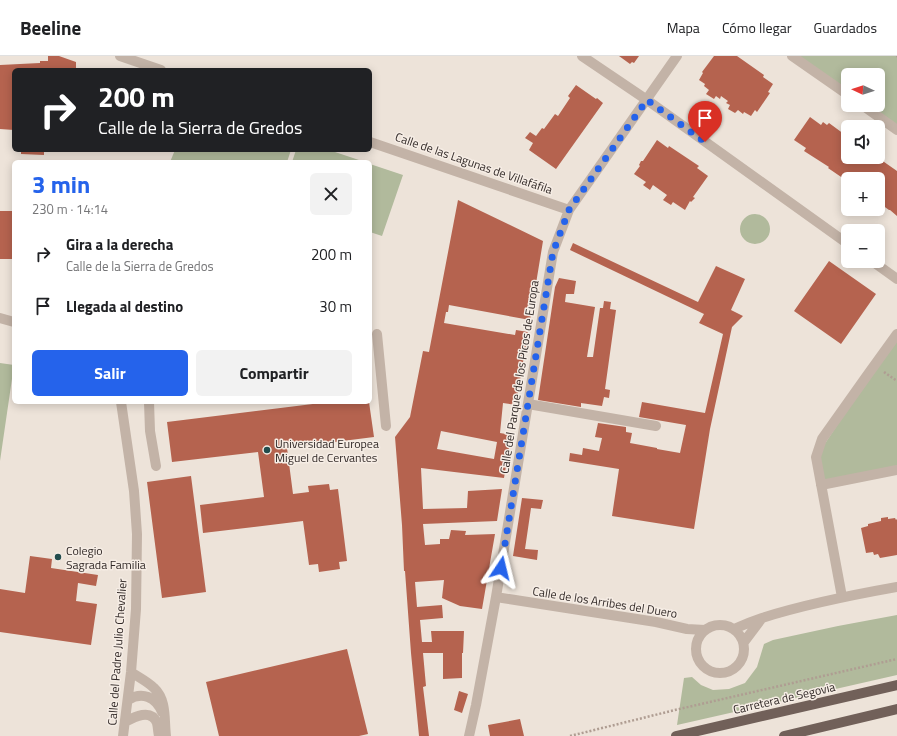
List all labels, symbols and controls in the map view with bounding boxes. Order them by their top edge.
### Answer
text: Beeline [20,13,81,42]
text: Mapa [667,17,700,38]
text: Cómo llegar [722,17,792,38]
text: Guardados [814,17,877,38]
north arrow [841,68,885,112]
map controls [841,68,885,268]
text: 200 m [98,75,175,118]
icon: right [32,84,84,136]
pin [688,101,722,142]
icon: arrive [694,107,716,129]
text: Calle de la Sierra de Gredos [98,114,302,141]
button: sound [841,120,885,164]
street label: Calle de las Lagunas de Villafáfila [393,127,555,199]
text: 3 min [32,166,90,202]
button: + [841,172,885,216]
button: close [310,173,352,215]
text: 230 m · 14:14 [32,199,108,219]
button: − [841,224,885,268]
text: Gira a la derecha [66,233,173,256]
icon: right [32,243,54,265]
text: 200 m [311,243,352,266]
text: Calle de la Sierra de Gredos [66,256,214,276]
street label: Calle del Parque de los Picos de Europa [494,279,544,475]
icon: arrive [32,295,54,317]
text: Llegada al destino [66,295,183,318]
text: 30 m [319,295,352,318]
button: Salir [32,350,188,396]
button: Compartir [196,350,352,396]
place label: Universidad Europea Miguel de Cervantes [275,434,379,467]
marker: Universidad Europea Miguel de Cervantes [262,445,272,455]
place label: Colegio Sagrada Familia [66,541,146,574]
position arrow [480,547,522,589]
marker: Colegio Sagrada Familia [53,552,63,562]
street label: Calle del Padre Julio Chevalier [102,578,132,726]
street label: Calle de los Arribes del Duero [531,581,679,623]
street label: Carretera de Segovia [731,677,837,719]

